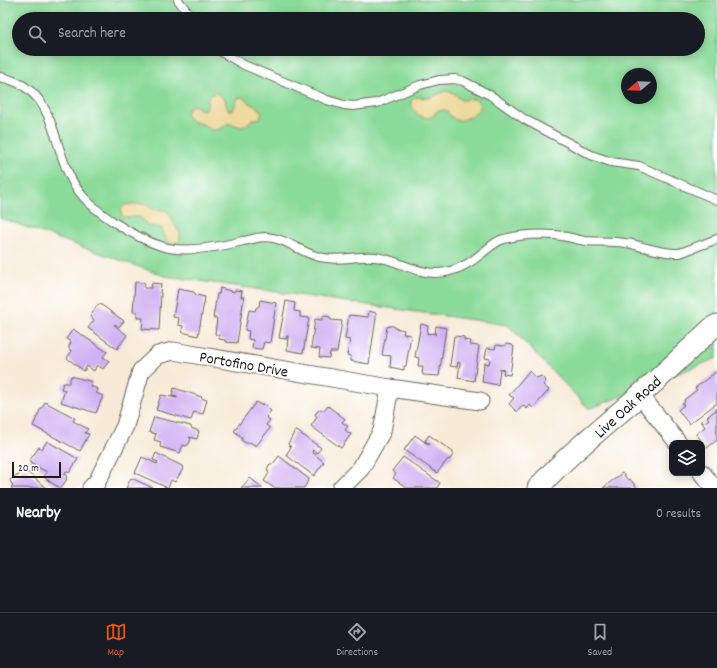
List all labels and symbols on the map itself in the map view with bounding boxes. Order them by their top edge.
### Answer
north arrow [621,68,657,104]
street label: Portofino Drive [197,346,290,385]
street label: Live Oak Road [590,371,667,444]
scale bar [12,460,61,479]

